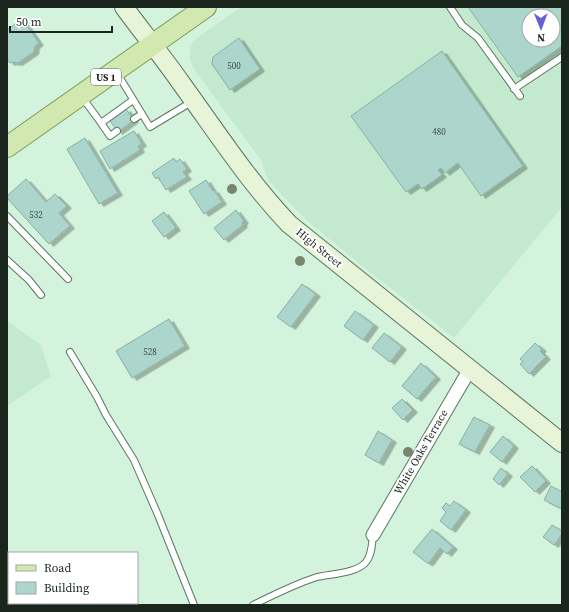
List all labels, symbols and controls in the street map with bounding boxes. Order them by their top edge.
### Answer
scale bar [10,8,112,34]
north arrow [521,8,561,48]
text: 50 m [16,14,42,30]
text: N [537,30,545,45]
house number: 500 [227,60,241,72]
road number: US 1 [91,69,121,85]
house number: 480 [432,126,446,138]
house number: 532 [29,209,43,221]
street label: High Street [293,225,345,271]
house number: 528 [143,346,157,358]
street label: White Oaks Terrace [391,406,452,497]
legend [8,552,138,604]
text: Road [44,560,71,576]
text: Building [44,580,89,596]

